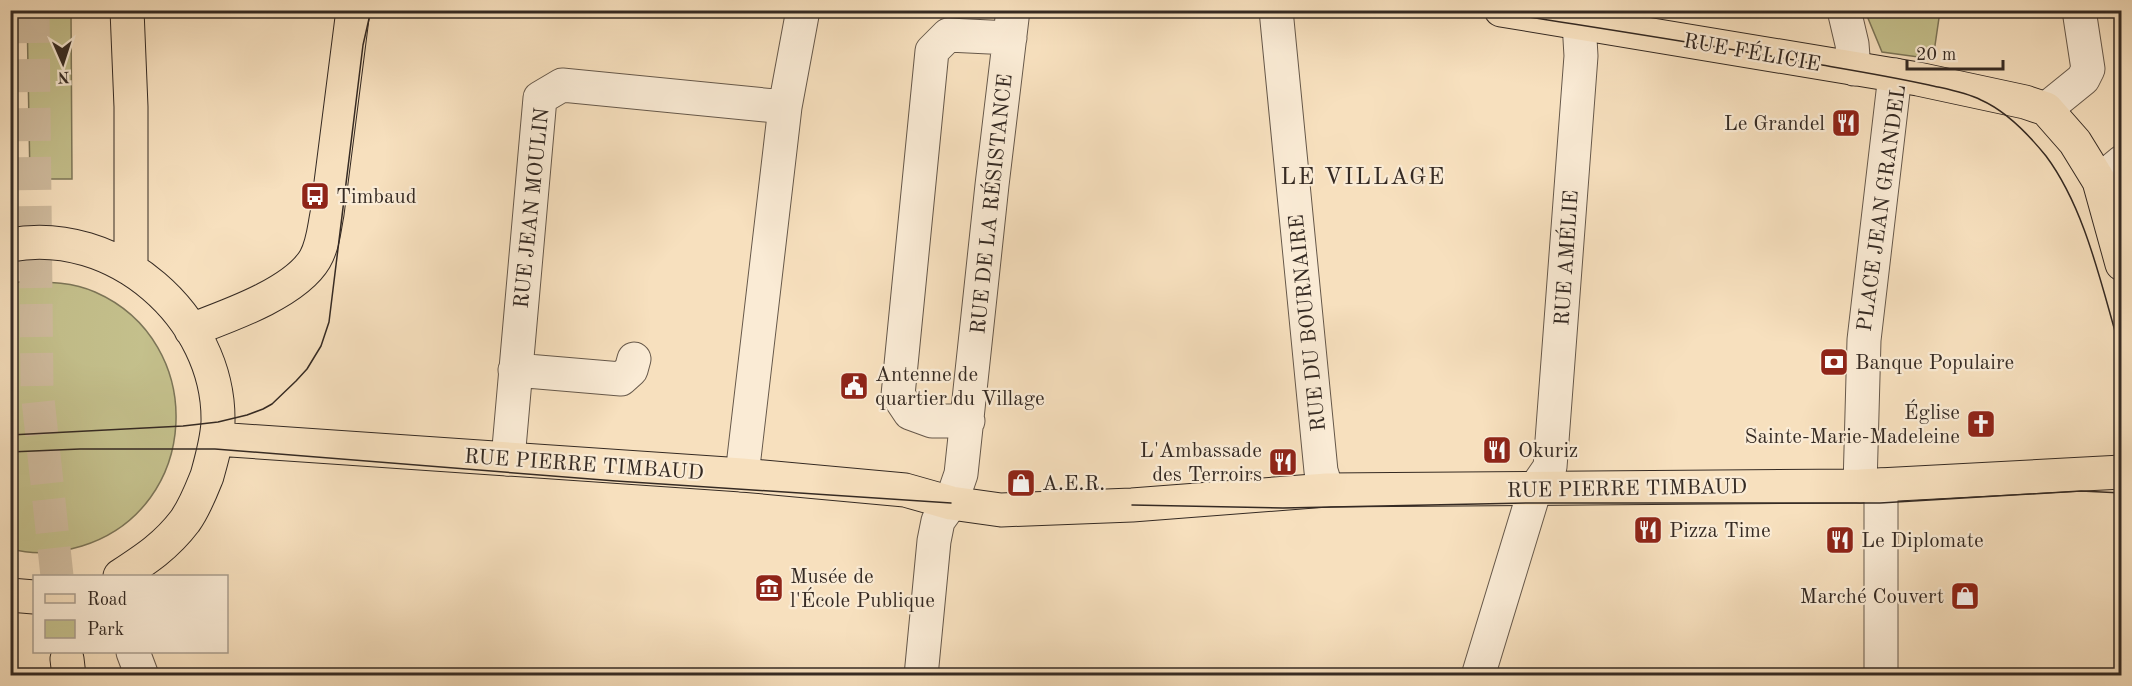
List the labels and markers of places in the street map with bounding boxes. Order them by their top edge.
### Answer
restaurant icon: Le Grandel [1830,107,1862,139]
place label: Le Grandel [1724,114,1825,135]
bus stop icon: Timbaud [299,180,331,212]
place label: Timbaud [336,187,417,208]
bank icon: Banque Populaire [1818,346,1850,378]
place label: Banque Populaire [1855,353,2014,374]
place label: Antenne de quartier du Village [875,365,1045,410]
public building icon: Antenne de quartier du Village [838,370,870,402]
place label: Église Sainte-Marie-Madeleine [1745,399,1960,448]
church icon: Église Sainte-Marie-Madeleine [1965,408,1997,440]
restaurant icon: Okuriz [1481,434,1513,466]
place label: L'Ambassade des Terroirs [1140,441,1262,486]
place label: Okuriz [1518,441,1578,462]
restaurant icon: L'Ambassade des Terroirs [1267,446,1299,478]
shop icon: A.E.R. [1005,467,1037,499]
place label: A.E.R. [1042,474,1105,495]
restaurant icon: Pizza Time [1632,514,1664,546]
place label: Pizza Time [1669,521,1771,542]
restaurant icon: Le Diplomate [1824,524,1856,556]
place label: Le Diplomate [1861,531,1984,552]
place label: Musée de l'École Publique [790,567,935,612]
museum icon: Musée de l'École Publique [753,572,785,604]
shop icon: Marché Couvert [1949,580,1981,612]
place label: Marché Couvert [1800,587,1944,608]

